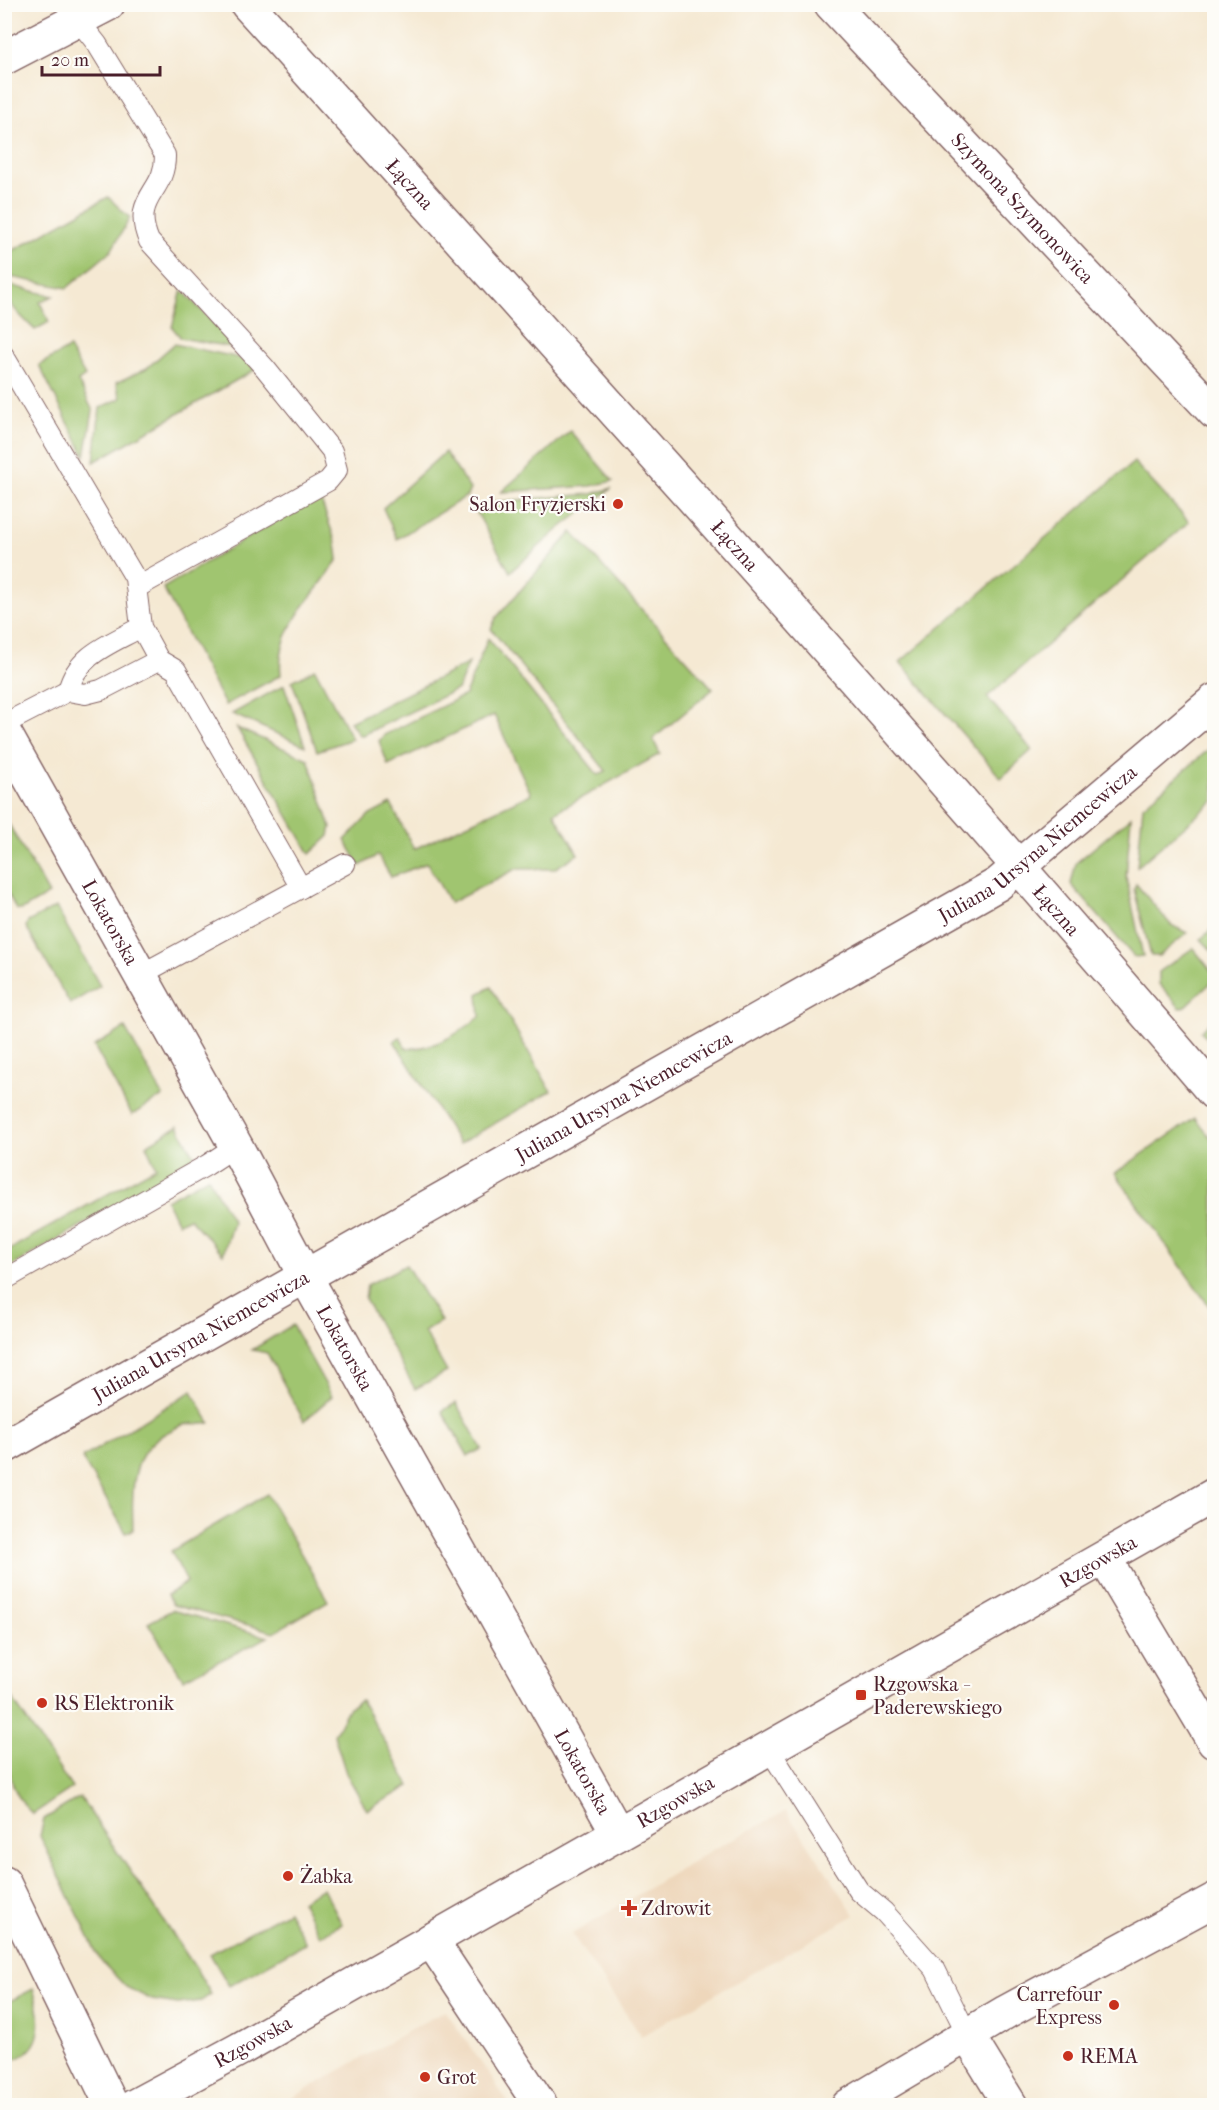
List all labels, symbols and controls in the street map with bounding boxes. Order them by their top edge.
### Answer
scale bar [42,39,160,77]
text: 20 m [51,50,89,71]
street label: Szymona Szymonowica [946,128,1099,289]
street label: Łączna [381,155,439,215]
place label: Salon Fryzjerski [469,493,606,516]
marker: Salon Fryzjerski [611,497,625,511]
street label: Łączna [706,516,764,576]
street label: Juliana Ursyna Niemcewicza [933,760,1142,928]
street label: Lokatorska [77,876,144,970]
street label: Łączna [1028,880,1085,941]
street label: Juliana Ursyna Niemcewicza [510,1026,737,1168]
street label: Juliana Ursyna Niemcewicza [87,1265,314,1407]
street label: Lokatorska [312,1301,378,1395]
street label: Rzgowska [1055,1530,1141,1593]
place label: Rzgowska - Paderewskiego [873,1673,1002,1719]
marker: Rzgowska - Paderewskiego [854,1688,868,1702]
place label: RS Elektronik [54,1692,175,1715]
marker: RS Elektronik [35,1696,49,1710]
street label: Lokatorska [549,1725,616,1819]
street label: Rzgowska [633,1770,719,1833]
place label: Żabka [300,1864,353,1888]
marker: Żabka [281,1869,295,1883]
place label: Zdrowit [641,1897,711,1920]
marker: Zdrowit [622,1901,636,1915]
place label: Carrefour Express [1016,1983,1102,2029]
marker: Carrefour Express [1107,1998,1121,2012]
street label: Rzgowska [210,2011,296,2073]
place label: REMA [1080,2045,1139,2068]
marker: REMA [1061,2049,1075,2063]
place label: Grot [437,2066,477,2089]
marker: Grot [418,2070,432,2084]

